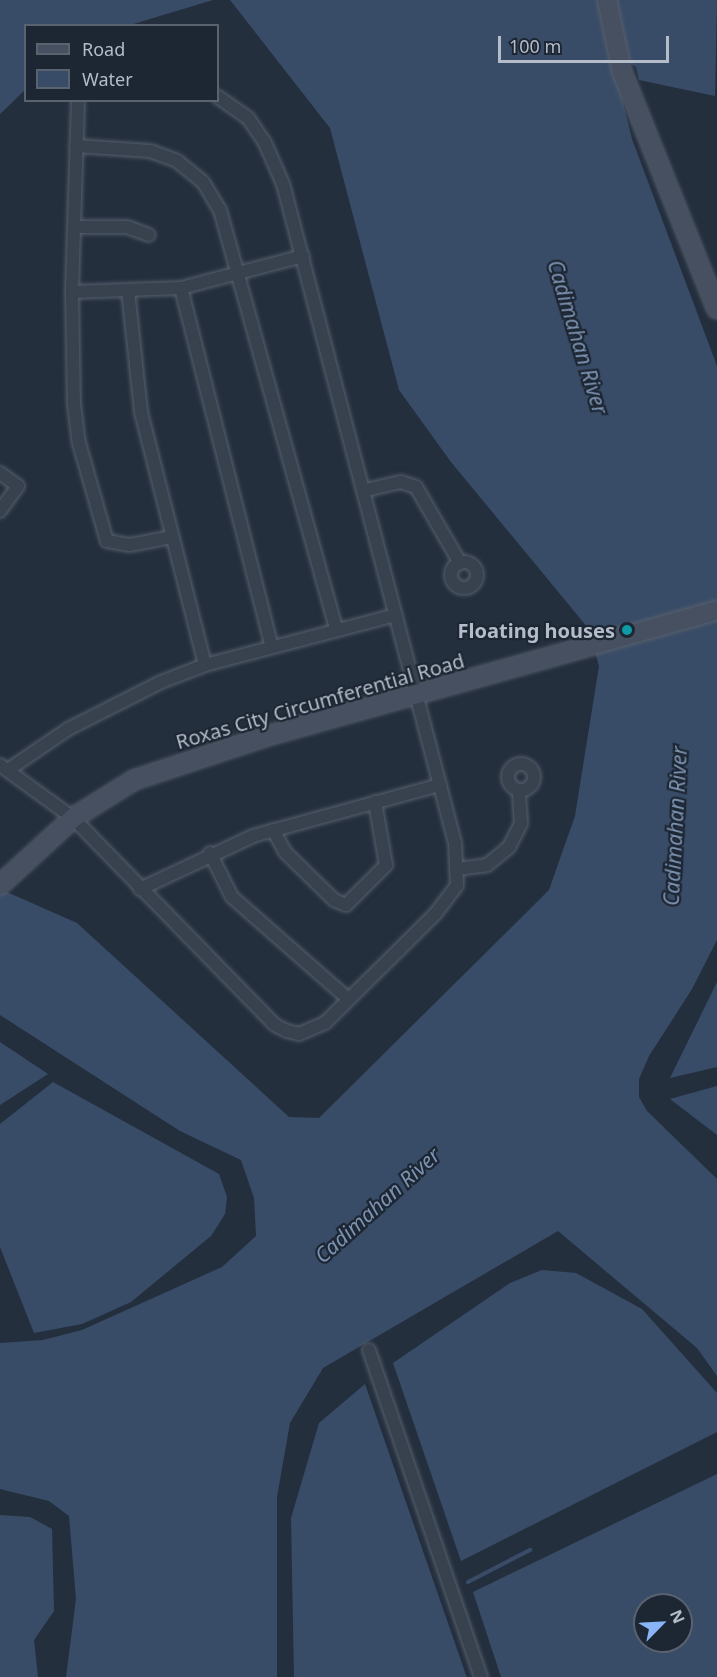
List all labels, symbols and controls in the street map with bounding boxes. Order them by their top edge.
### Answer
legend [24,24,219,102]
scale bar [501,24,672,62]
text: 100 m [509,34,561,58]
text: Road [82,37,125,61]
text: Water [82,67,133,91]
water label: Cadimahan River [543,257,613,417]
place label: Floating houses [458,618,615,642]
marker: Floating houses [620,623,634,637]
street label: Roxas City Circumferential Road [173,648,467,754]
water label: Cadimahan River [658,745,692,907]
water label: Cadimahan River [309,1142,445,1268]
north arrow [633,1593,693,1653]
text: N [665,1606,690,1627]

